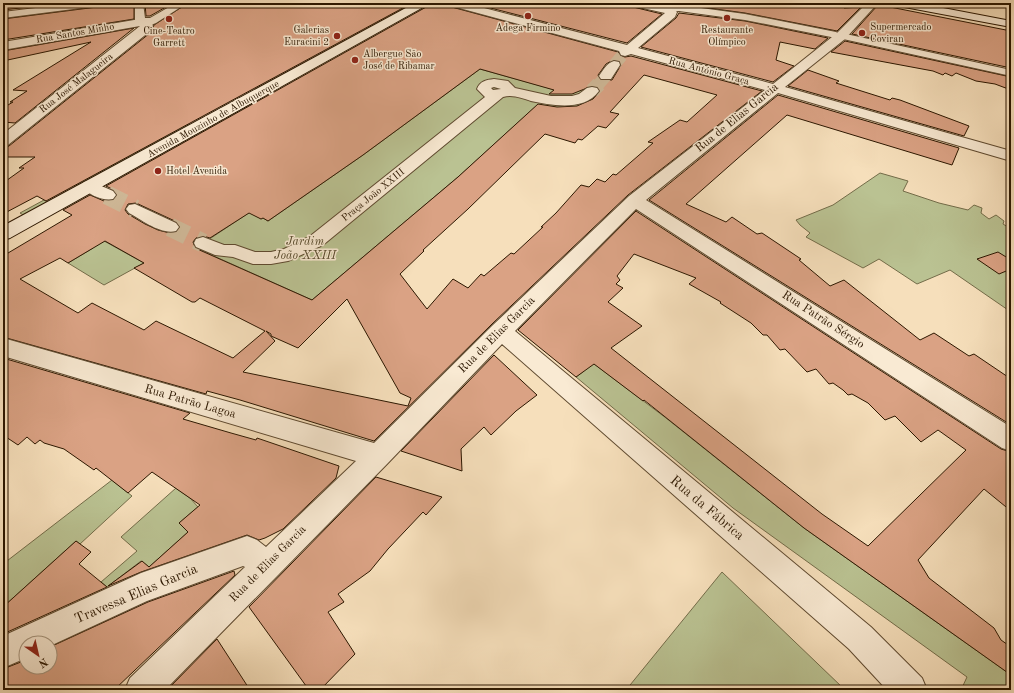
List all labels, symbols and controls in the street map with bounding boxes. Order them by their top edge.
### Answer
marker: Adega Firmino [523,11,533,21]
marker: Restaurante Olímpico [722,13,732,23]
marker: Cine-Teatro Garrett [164,14,174,24]
street label: Rua Santos Minho [35,21,115,45]
place label: Supermercado Coviran [870,22,932,44]
place label: Adega Firmino [495,23,561,33]
place label: Galerias Euracini 2 [284,25,329,47]
place label: Restaurante Olímpico [701,25,754,47]
place label: Cine-Teatro Garrett [143,26,195,48]
marker: Supermercado Coviran [857,28,867,38]
marker: Galerias Euracini 2 [332,31,342,41]
place label: Albergue São José de Ribamar [363,49,435,71]
street label: Rua José Malagueira [37,51,115,115]
marker: Albergue São José de Ribamar [350,55,360,65]
street label: Rua António Graça [668,55,751,87]
street label: Avenida Mouzinho de Albuquerque [145,78,281,160]
street label: Rua de Elias Garcia [693,81,781,155]
marker: Hotel Avenida [153,166,163,176]
place label: Hotel Avenida [166,166,227,176]
street label: Praça João XXIII [340,167,406,223]
park label: Jardim João XXIII [274,236,337,262]
street label: Rua Patrão Sérgio [780,289,866,351]
street label: Rua de Elias Garcia [456,294,538,376]
street label: Rua Patrão Lagoa [143,383,237,421]
street label: Rua da Fábrica [667,473,747,543]
street label: Rua de Elias Garcia [227,523,309,605]
street label: Travessa Elias Garcia [72,562,200,626]
north arrow [18,635,58,675]
text: N [36,655,49,669]

